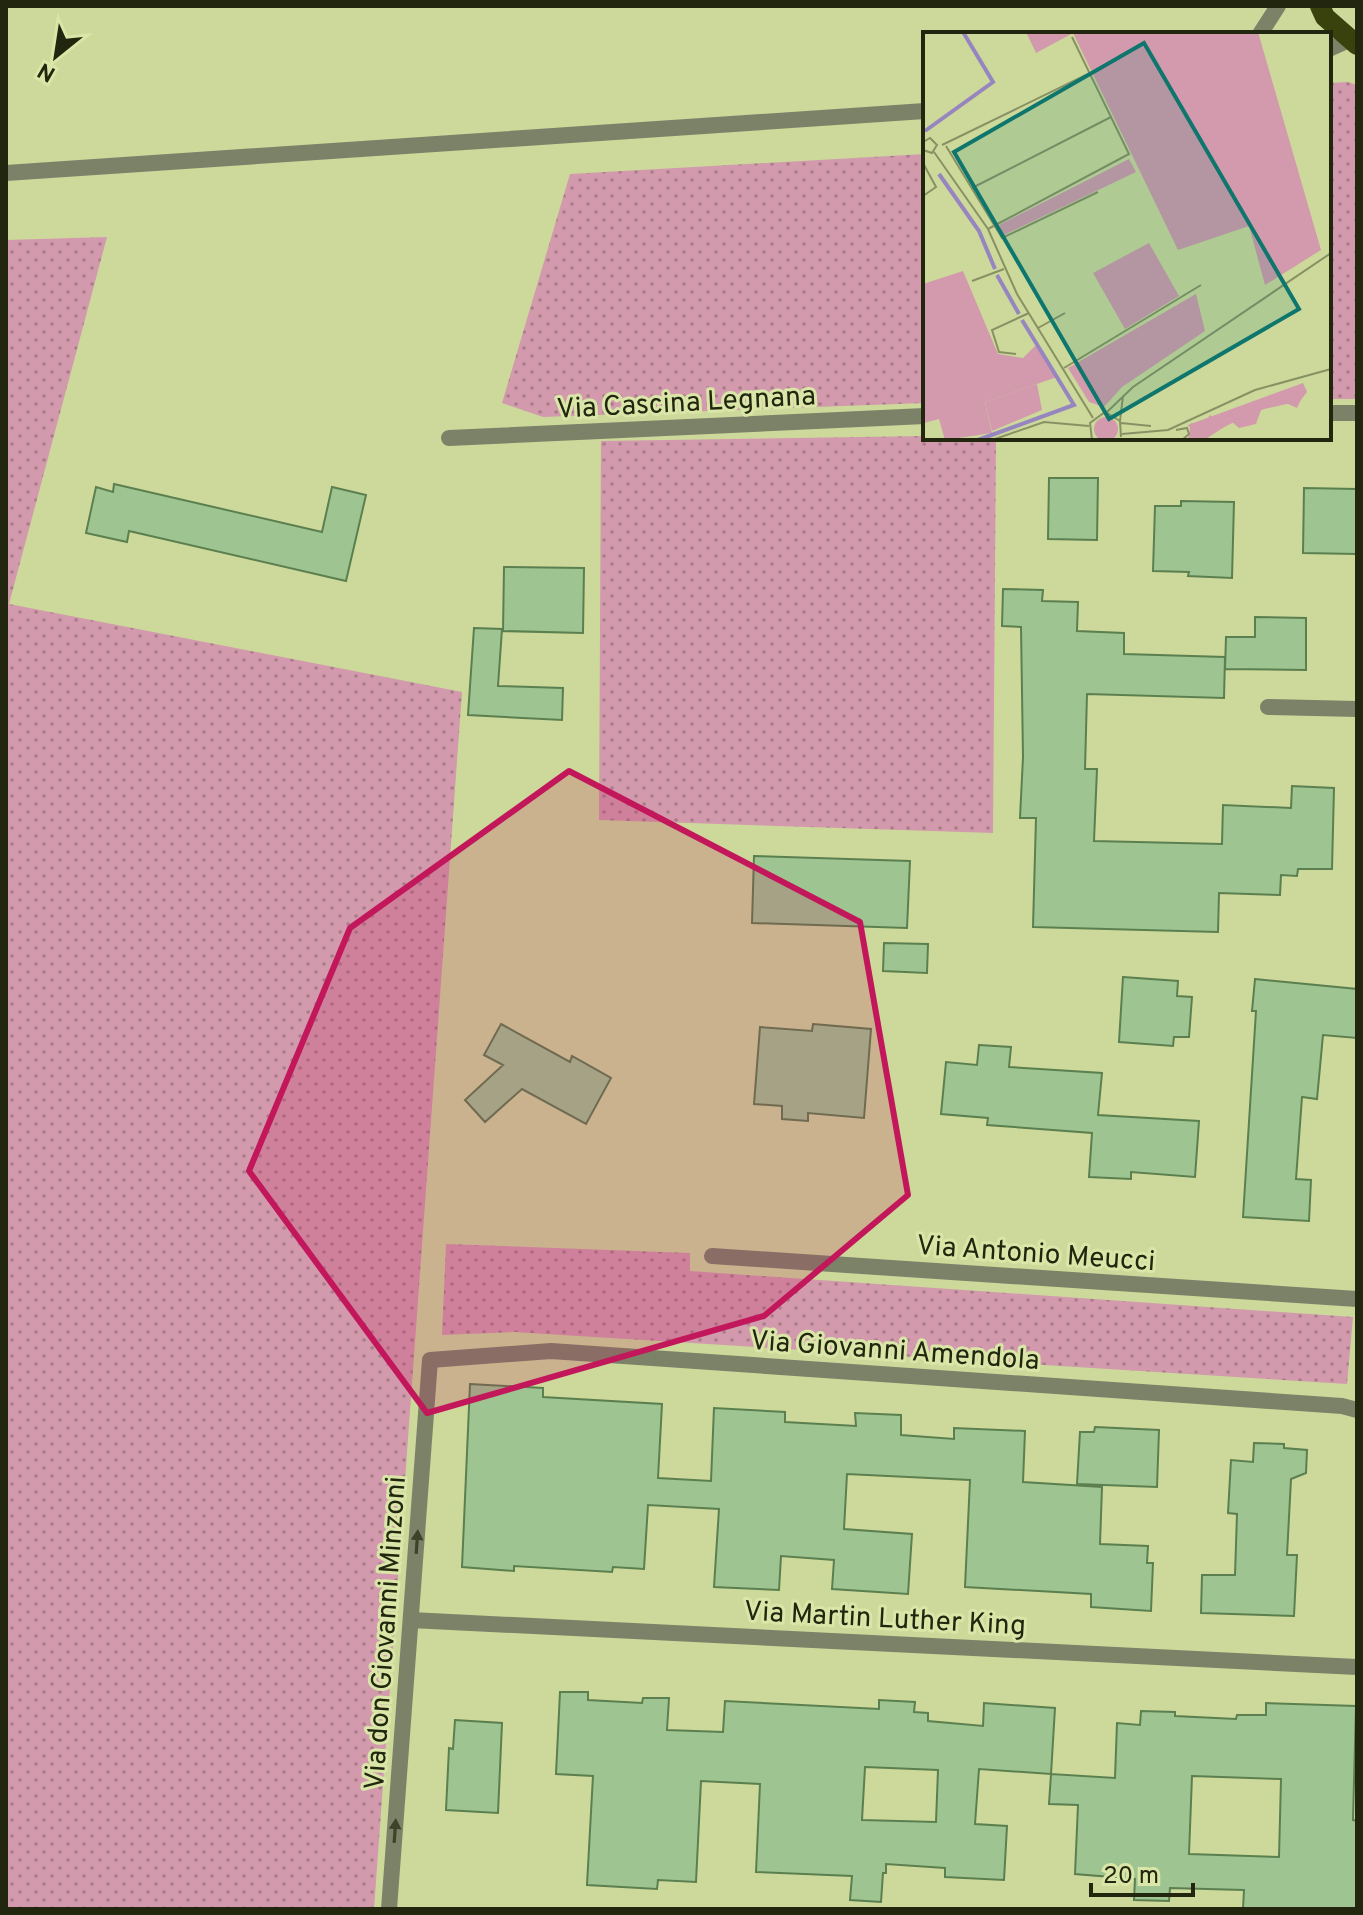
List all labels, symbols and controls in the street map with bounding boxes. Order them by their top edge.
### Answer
north arrow [16,16,96,96]
inset map [923,32,1331,440]
text: N [34,56,61,87]
street label: Via Cascina Legnana [556,379,817,429]
street label: Via Antonio Meucci [915,1229,1156,1281]
street label: Via Giovanni Amendola [749,1324,1041,1380]
street label: Via don Giovanni Minzoni [358,1475,416,1791]
one-way arrow [411,1529,424,1554]
street label: Via Martin Luther King [743,1595,1027,1645]
one-way arrow [389,1818,402,1843]
scale bar [1091,1847,1193,1897]
text: 20 m [1103,1862,1159,1892]

